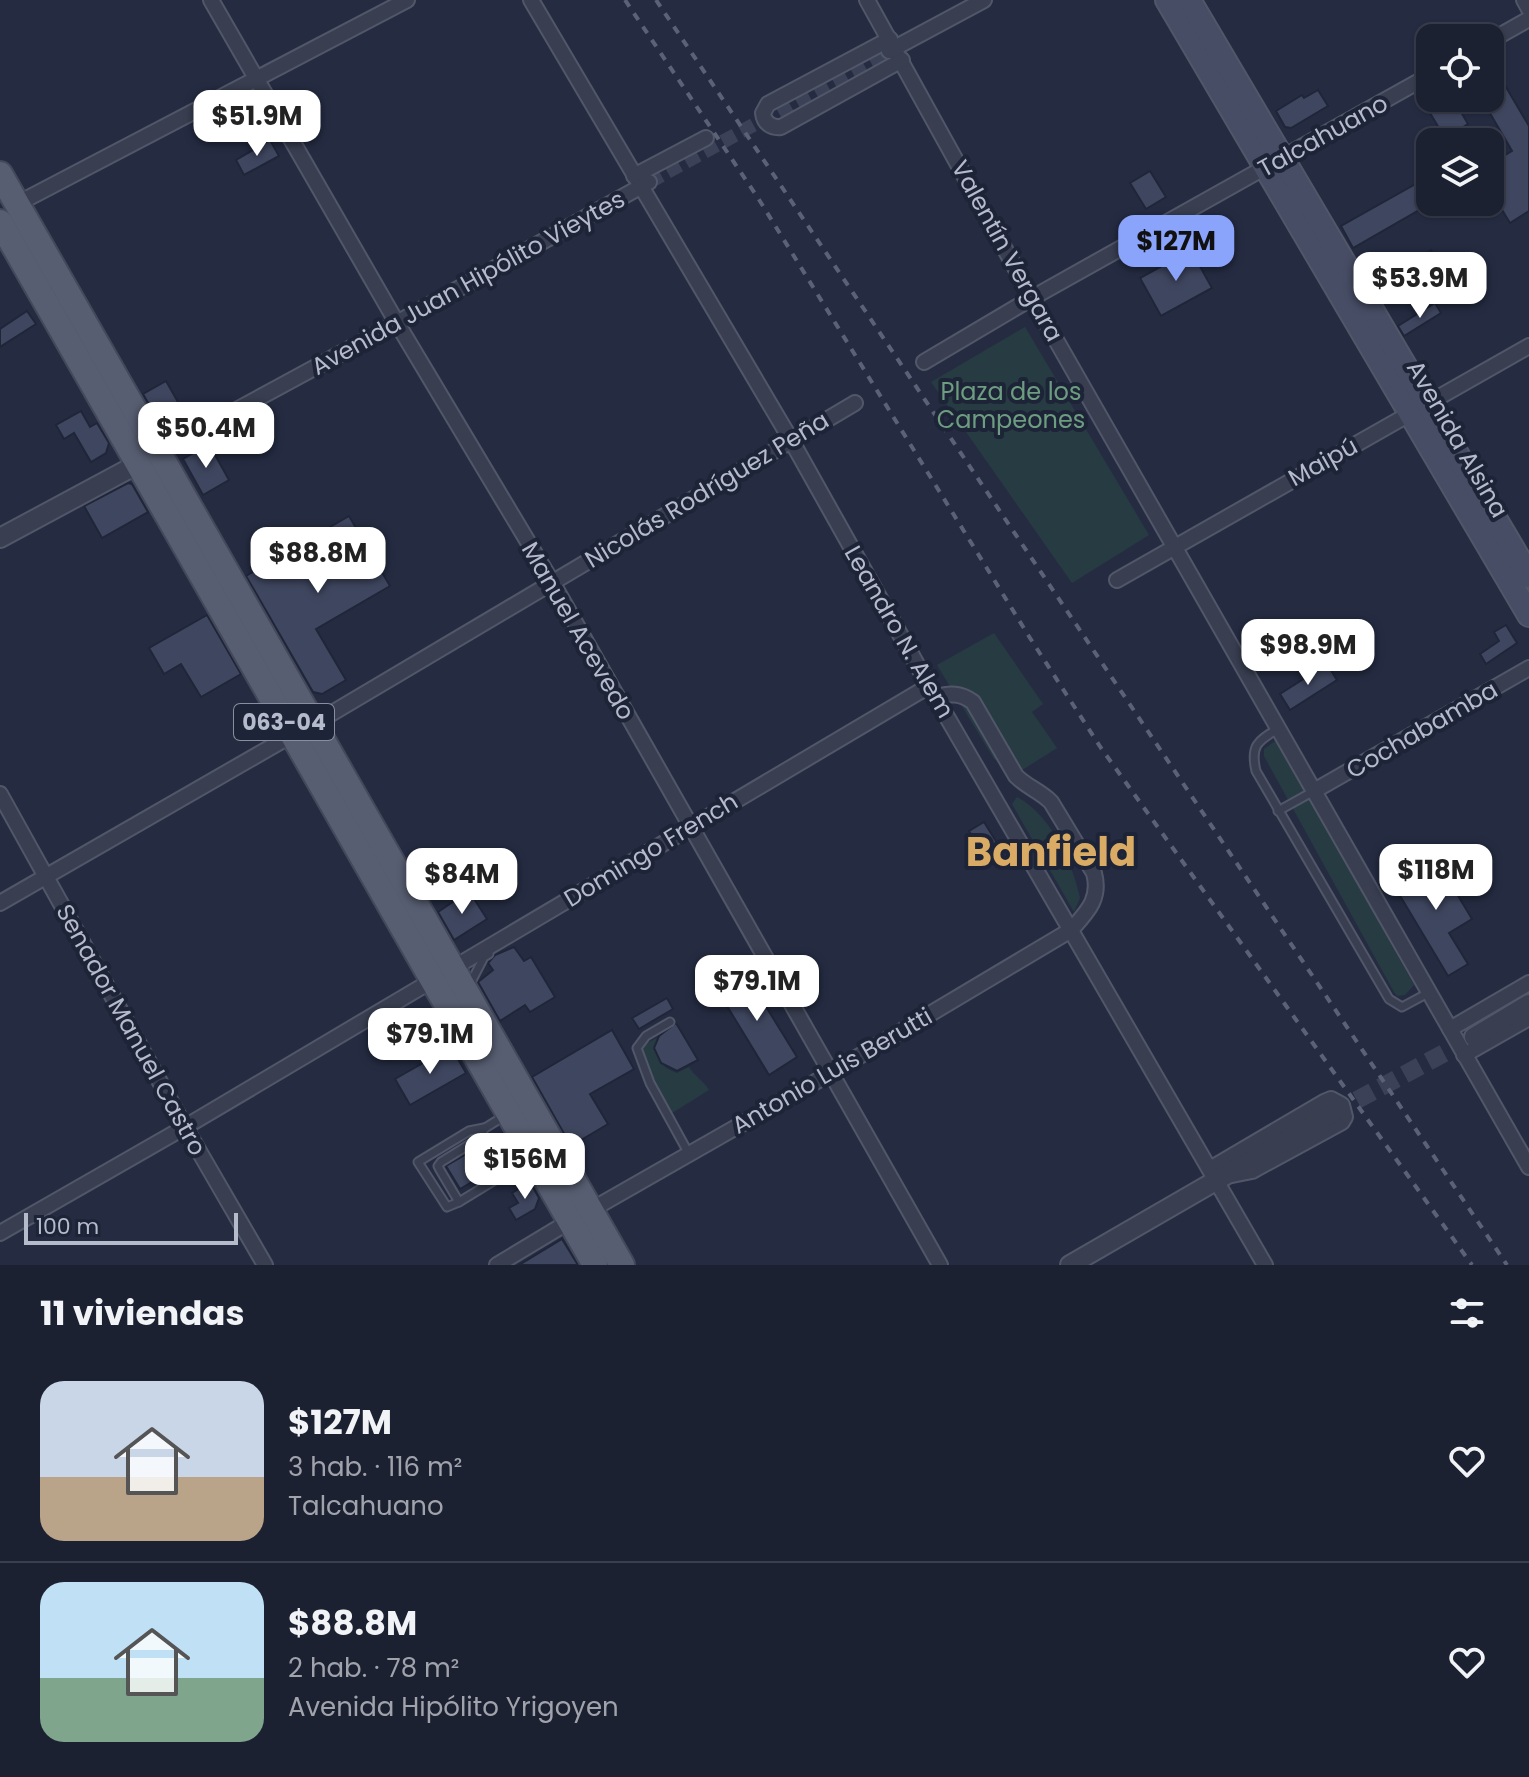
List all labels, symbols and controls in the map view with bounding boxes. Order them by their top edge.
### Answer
map controls [1416,24,1504,216]
button: locate [1416,24,1504,112]
street label: Talcahuano [1252,86,1394,185]
pin: $51.9M [192,90,322,158]
text: $51.9M [212,98,302,134]
button: layers [1416,128,1504,216]
street label: Valentín Vergara [944,154,1071,347]
street label: Avenida Juan Hipólito Vieytes [305,182,630,383]
pin: $127M [1120,215,1232,283]
text: $127M [1136,223,1216,259]
pin: $53.9M [1355,252,1485,320]
text: $53.9M [1372,260,1468,296]
street label: Avenida Alsina [1399,354,1516,524]
park label: Plaza de los Campeones [937,375,1085,436]
pin: $50.4M [141,402,271,470]
street label: Nicolás Rodríguez Peña [579,404,835,576]
text: $50.4M [156,410,256,446]
street label: Maipú [1282,429,1363,494]
pin: $88.8M [253,527,383,595]
text: $88.8M [269,535,367,571]
street label: Manuel Acevedo [514,536,643,726]
street label: Leandro N. Alem [837,540,962,724]
pin: $98.9M [1243,619,1373,687]
text: $98.9M [1259,627,1357,663]
street label: Cochabamba [1340,673,1503,786]
road number: 063-04 [234,704,334,740]
street label: Domingo French [558,785,744,915]
district label: Banfield [966,824,1136,880]
pin: $118M [1380,844,1492,912]
pin: $84M [415,848,509,916]
text: $118M [1397,852,1475,888]
text: $84M [424,856,500,892]
street label: Senador Manuel Castro [48,898,214,1161]
pin: $79.1M [692,955,822,1023]
text: $79.1M [713,963,801,999]
street label: Antonio Luis Berutti [725,1000,938,1141]
pin: $79.1M [365,1008,495,1076]
text: $79.1M [386,1016,474,1052]
pin: $156M [469,1133,581,1201]
text: $156M [483,1141,567,1177]
scale bar [24,1209,238,1245]
text: 100 m [36,1211,99,1242]
text: 11 viviendas [40,1289,244,1337]
icon: filters [1445,1291,1489,1335]
text: $127M [288,1398,392,1446]
icon: home [104,1413,200,1509]
icon: heart [1445,1439,1489,1483]
text: 3 hab. · 116 m² [288,1449,462,1485]
text: Talcahuano [288,1488,444,1524]
text: $88.8M [288,1599,417,1647]
icon: home [104,1614,200,1710]
icon: heart [1445,1640,1489,1684]
text: 2 hab. · 78 m² [288,1650,459,1686]
text: Avenida Hipólito Yrigoyen [288,1689,619,1725]

